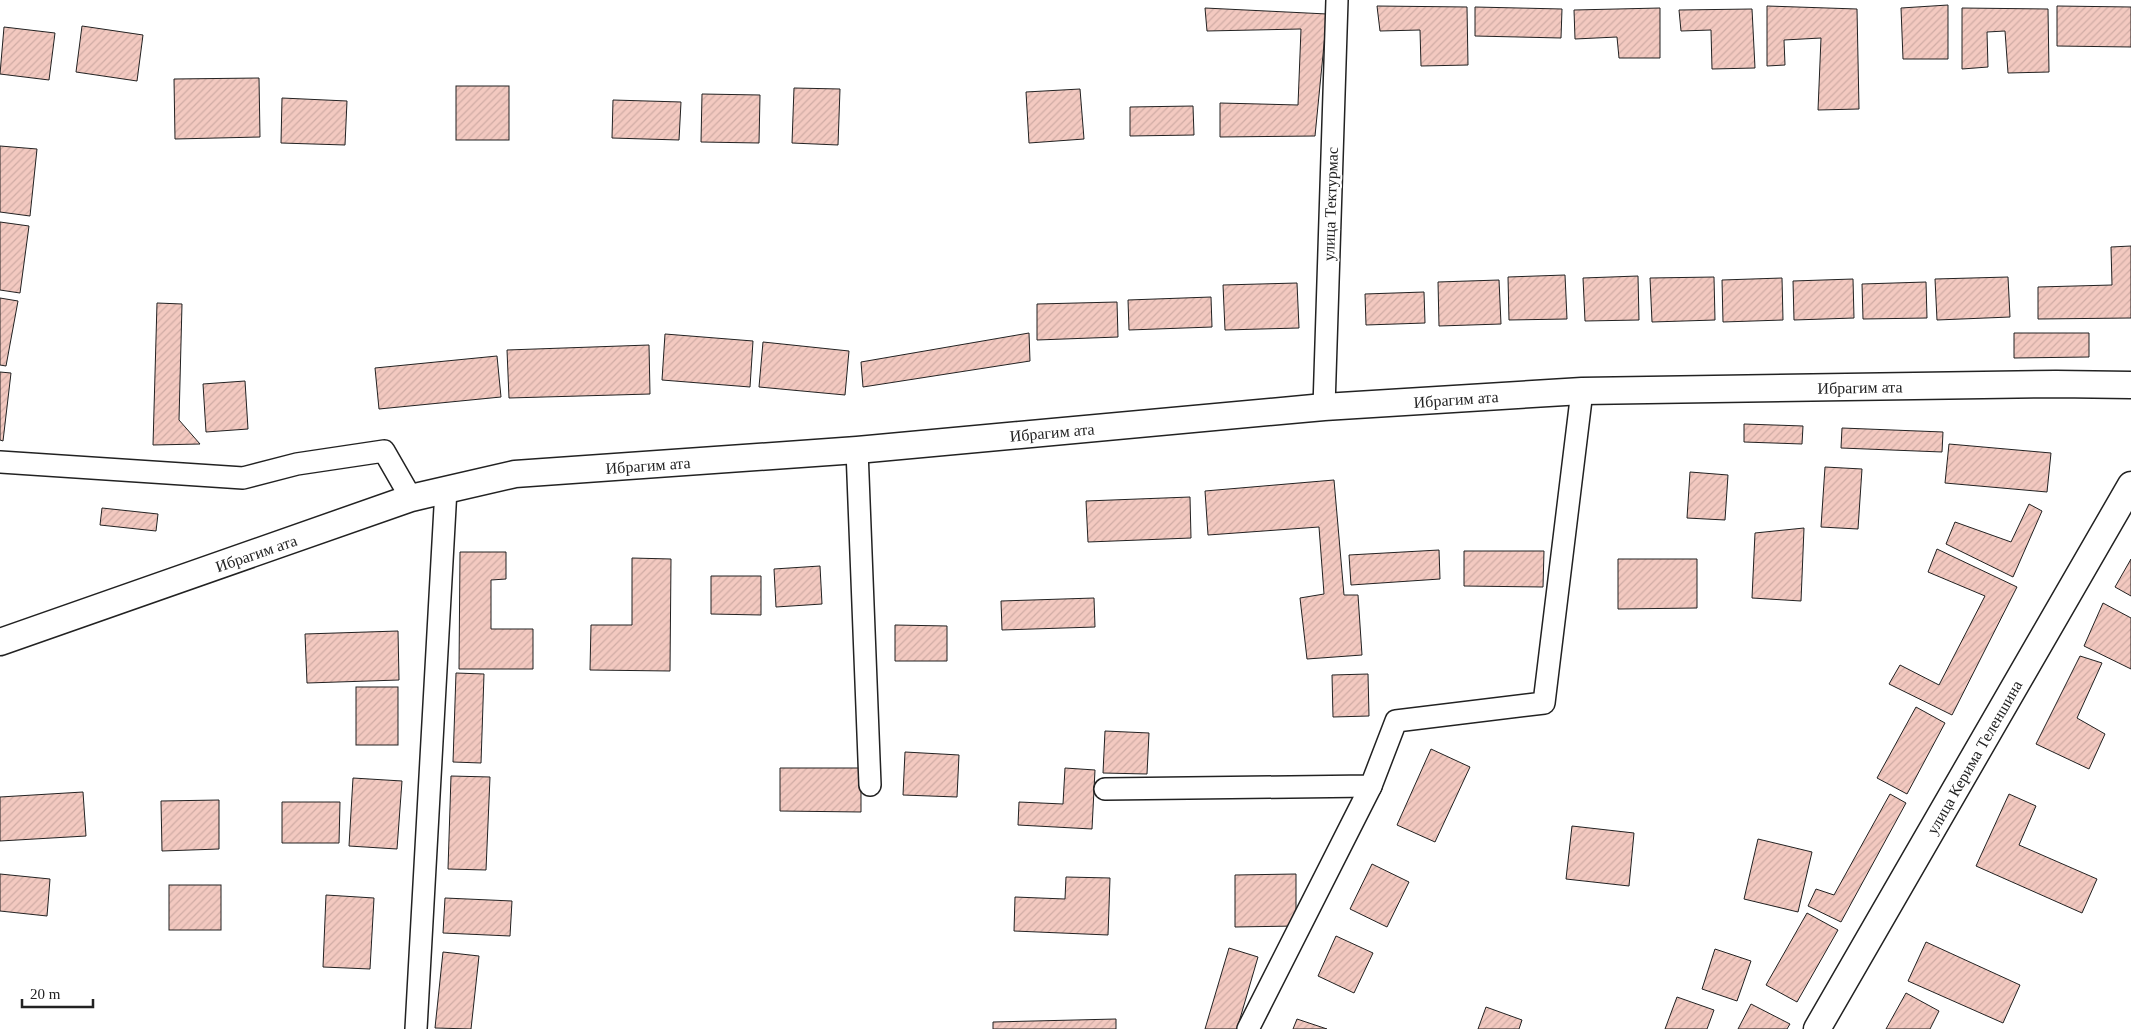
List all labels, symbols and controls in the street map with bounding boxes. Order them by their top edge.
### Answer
street label: улица Тектурмас [1320,147,1342,261]
street label: Ибрагим ата [1817,378,1903,398]
street label: Ибрагим ата [1413,388,1499,412]
street label: Ибрагим ата [1009,420,1095,446]
street label: Ибрагим ата [605,454,691,478]
street label: Ибрагим ата [213,532,299,576]
street label: улица Керима Теленшина [1923,677,2026,838]
scale bar [22,976,94,1008]
text: 20 m [30,986,61,1002]

